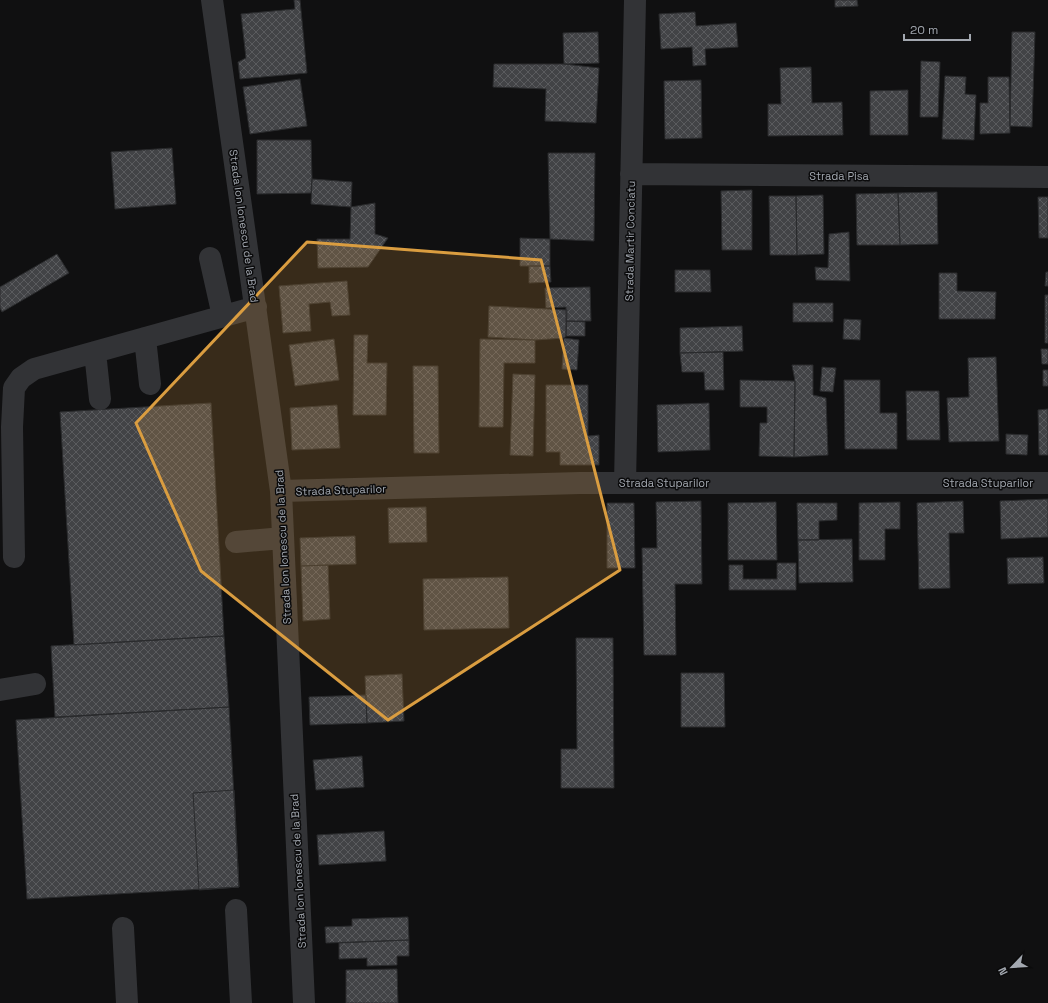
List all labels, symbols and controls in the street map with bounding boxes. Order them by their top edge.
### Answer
scale bar [904,16,970,42]
text: 20 m [910,22,938,38]
street label: Strada Ion Ionescu de la Brad [226,148,262,304]
street label: Strada Pisa [809,169,869,183]
street label: Strada Martir Conciatu [622,181,638,301]
street label: Strada Ion Ionescu de la Brad [272,469,294,625]
street label: Strada Stuparilor [619,476,709,490]
street label: Strada Stuparilor [943,476,1033,490]
street label: Strada Stuparilor [295,481,387,499]
street label: Strada Ion Ionescu de la Brad [287,793,309,949]
north arrow [992,947,1032,987]
text: N [995,965,1011,978]

